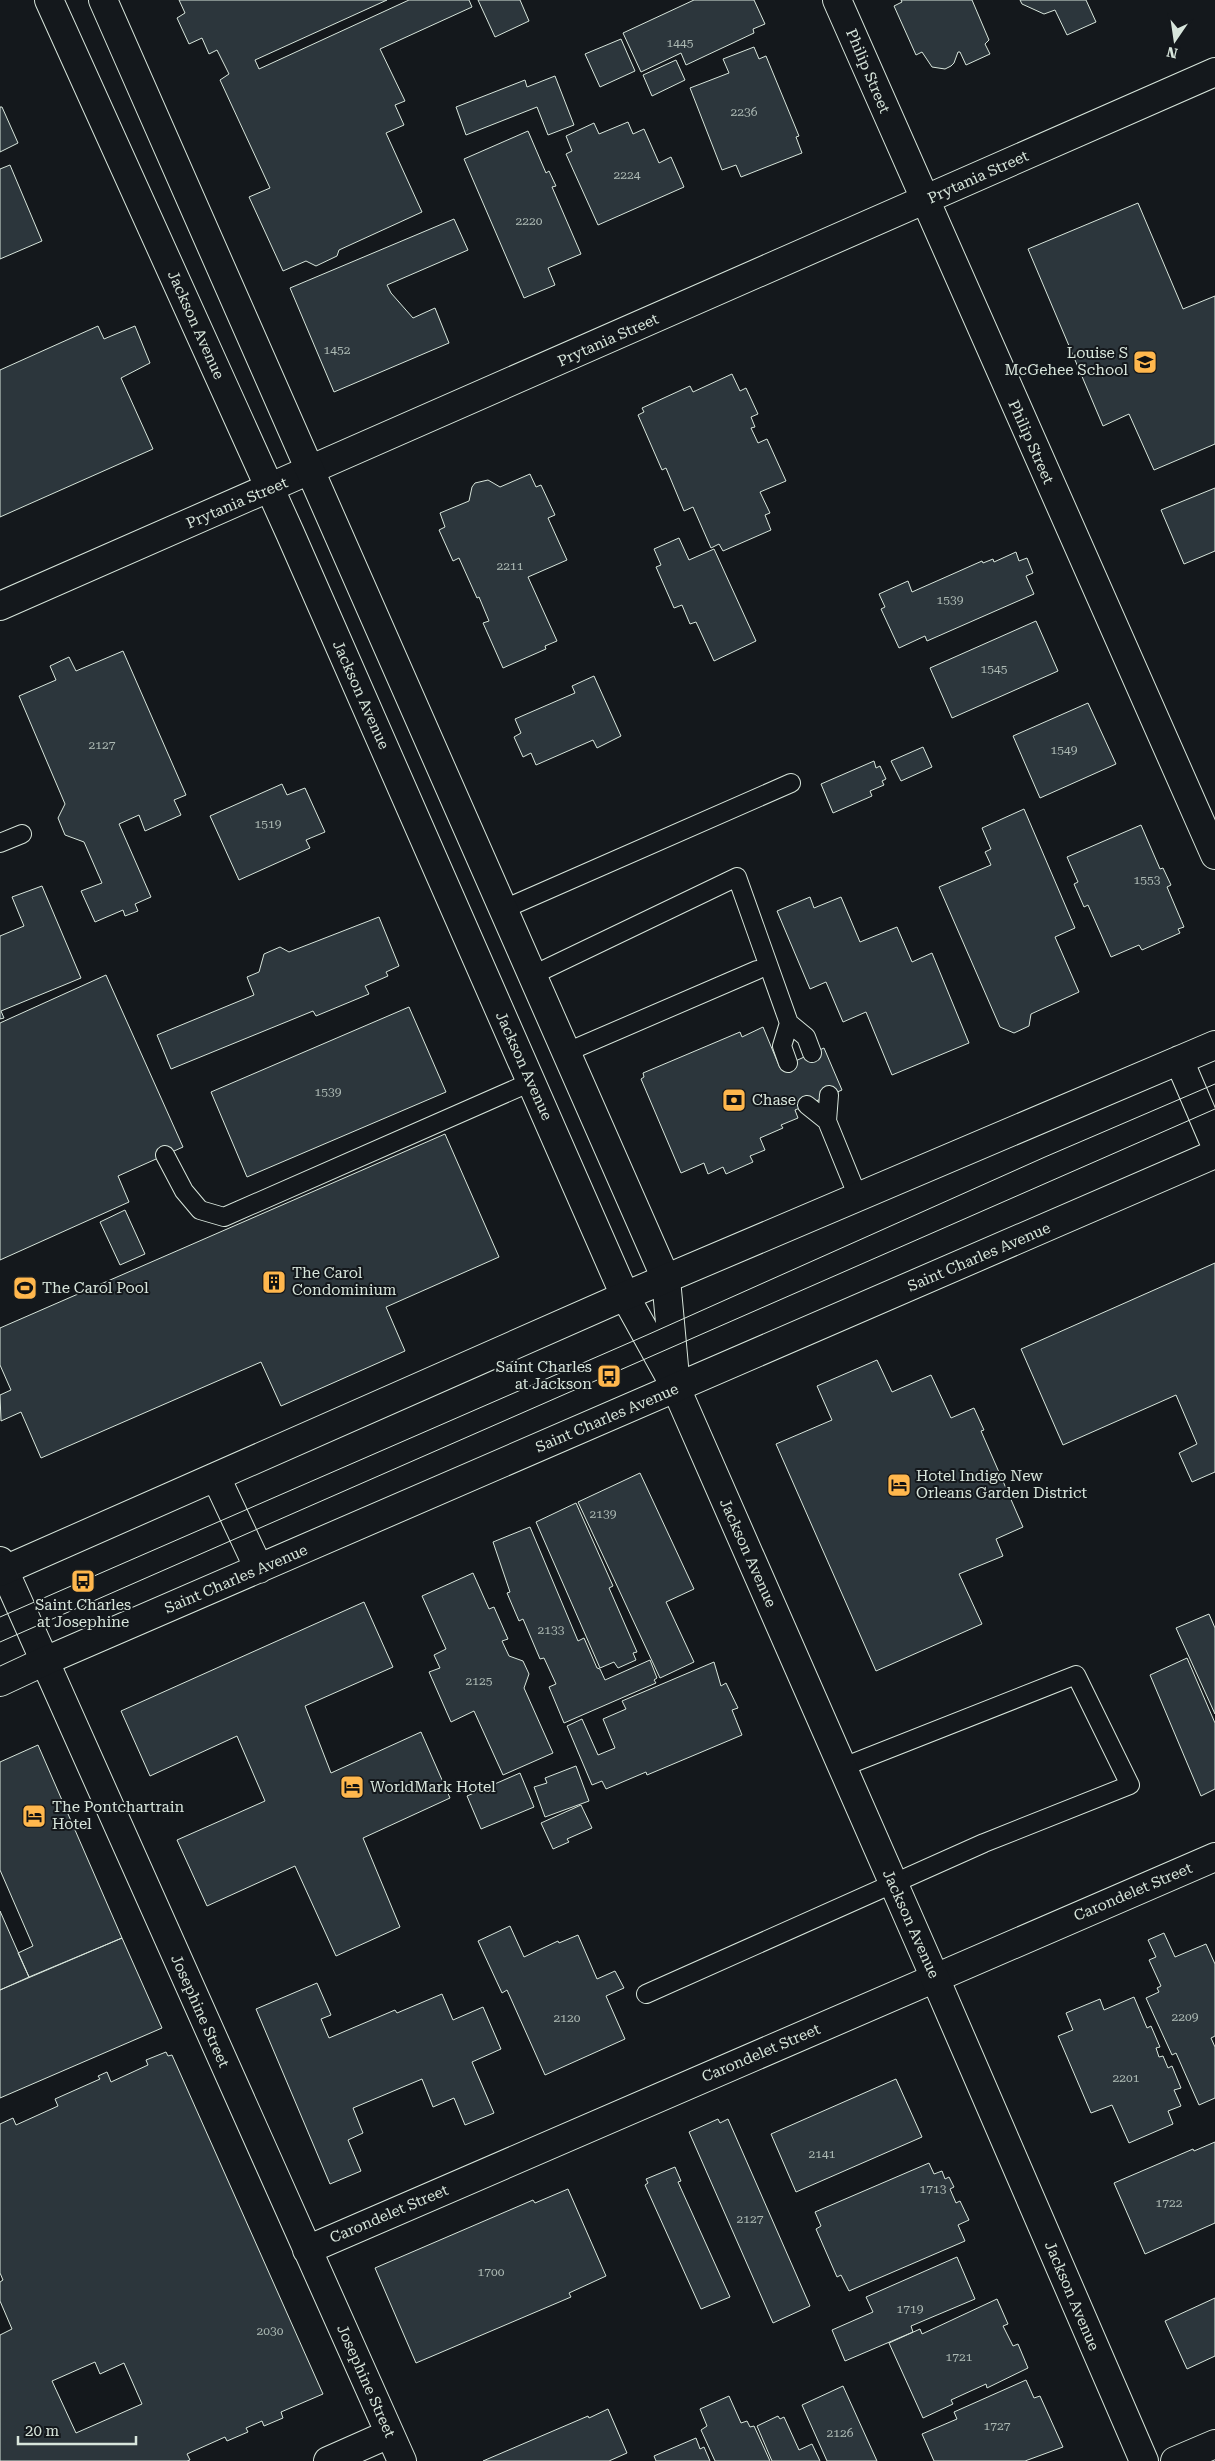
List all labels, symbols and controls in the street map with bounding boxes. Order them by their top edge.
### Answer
north arrow [1150,15,1200,65]
street label: Philip Street [842,26,894,116]
house number: 1445 [667,36,694,50]
text: N [1165,44,1179,62]
house number: 2236 [731,105,758,119]
street label: Prytania Street [925,147,1032,207]
house number: 2224 [614,168,641,182]
house number: 2220 [516,214,543,228]
street label: Jackson Avenue [164,268,228,382]
street label: Prytania Street [555,310,662,370]
house number: 1452 [324,343,351,357]
place label: Louise S McGehee School [1004,344,1128,379]
school or university icon: Louise S McGehee School [1132,349,1158,375]
street label: Philip Street [1004,397,1058,487]
street label: Prytania Street [184,473,291,532]
house number: 2211 [497,559,524,573]
house number: 1539 [937,593,964,607]
street label: Jackson Avenue [329,638,393,752]
house number: 1545 [981,662,1008,676]
house number: 2127 [89,738,116,752]
house number: 1549 [1051,743,1078,757]
house number: 1519 [255,817,282,831]
house number: 1553 [1134,873,1161,887]
street label: Jackson Avenue [492,1009,556,1123]
house number: 1539 [315,1085,342,1099]
bank icon: Chase [721,1087,747,1113]
place label: Chase [752,1091,796,1109]
street label: Saint Charles Avenue [905,1219,1053,1295]
place label: The Carol Condominium [292,1264,397,1299]
building icon: The Carol Condominium [261,1269,287,1295]
sports icon: The Carol Pool [12,1275,38,1301]
place label: The Carol Pool [42,1279,149,1297]
place label: Saint Charles at Jackson [496,1358,592,1393]
bus stop icon: Saint Charles at Jackson [596,1363,622,1389]
street label: Saint Charles Avenue [533,1380,681,1456]
place label: Hotel Indigo New Orleans Garden District [916,1467,1087,1502]
hotel icon: Hotel Indigo New Orleans Garden District [886,1472,912,1498]
street label: Jackson Avenue [716,1496,780,1610]
house number: 2139 [590,1507,617,1521]
street label: Saint Charles Avenue [162,1541,310,1617]
bus stop icon: Saint Charles at Josephine [70,1568,96,1594]
place label: Saint Charles at Josephine [35,1596,131,1631]
house number: 2133 [538,1623,565,1637]
house number: 2125 [466,1674,493,1688]
hotel icon: WorldMark Hotel [339,1774,365,1800]
place label: WorldMark Hotel [370,1778,496,1796]
place label: The Pontchartrain Hotel [52,1798,185,1833]
hotel icon: The Pontchartrain Hotel [21,1803,47,1829]
street label: Carondelet Street [1071,1859,1195,1925]
street label: Jackson Avenue [879,1867,943,1981]
street label: Josephine Street [167,1952,233,2071]
house number: 2209 [1172,2010,1199,2024]
house number: 2120 [554,2011,581,2025]
street label: Carondelet Street [699,2020,823,2086]
house number: 2201 [1113,2071,1140,2085]
house number: 2141 [809,2147,836,2161]
street label: Carondelet Street [327,2181,451,2247]
house number: 1713 [920,2182,947,2196]
house number: 1722 [1156,2196,1183,2210]
house number: 2127 [737,2212,764,2226]
street label: Jackson Avenue [1041,2238,1103,2354]
house number: 1700 [478,2265,505,2279]
house number: 1719 [897,2302,924,2316]
street label: Josephine Street [333,2322,399,2441]
house number: 2030 [257,2324,284,2338]
house number: 1721 [946,2350,973,2364]
scale bar [18,2414,135,2446]
house number: 1727 [984,2419,1011,2433]
text: 20 m [25,2422,60,2440]
house number: 2126 [827,2426,854,2440]

